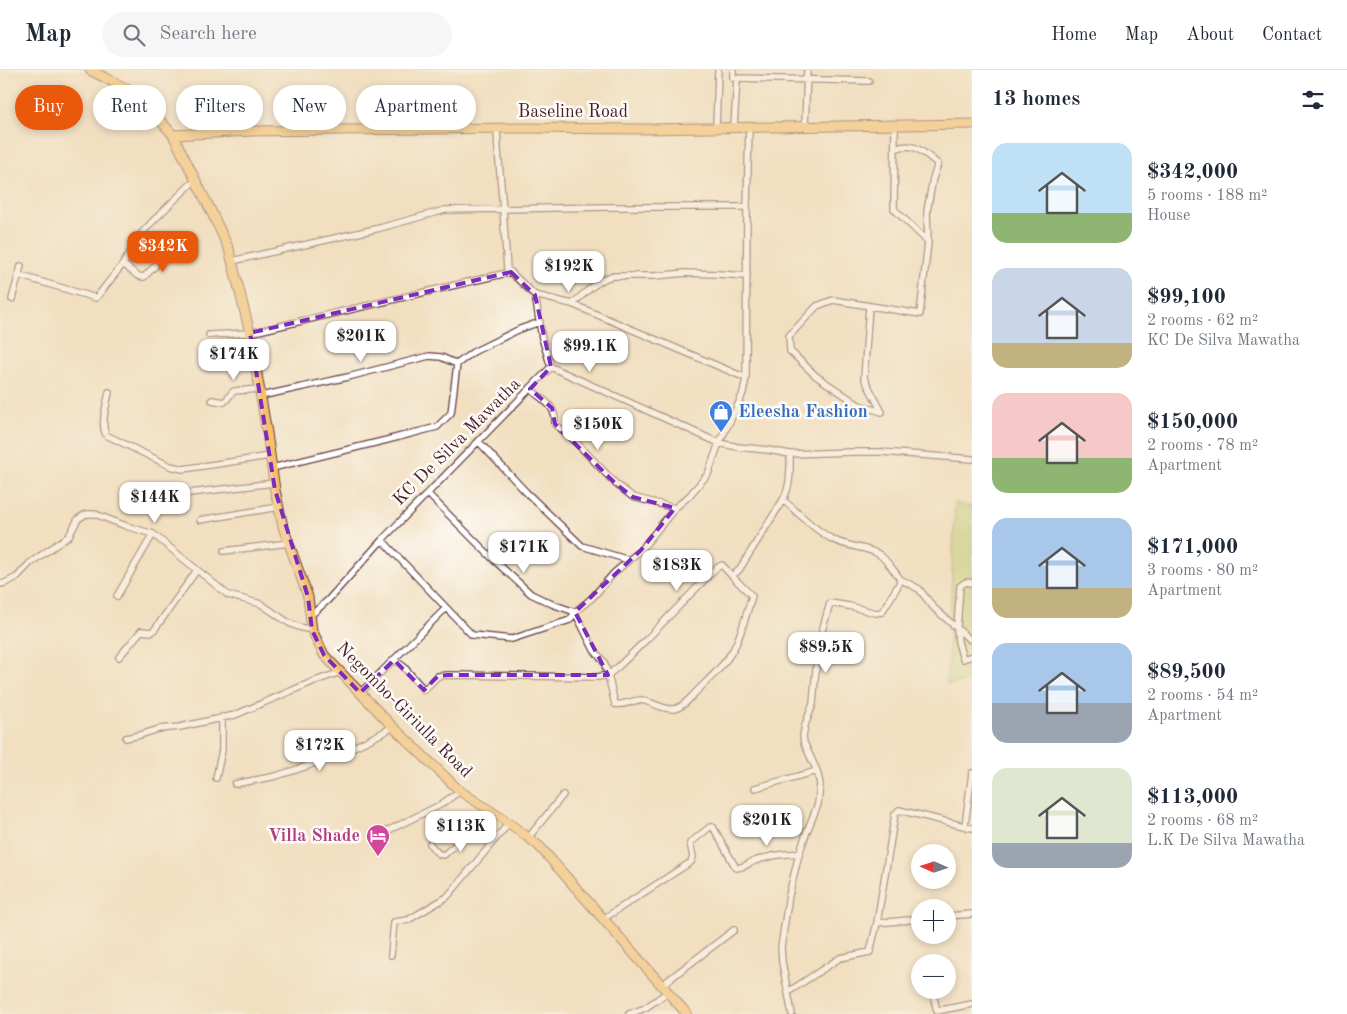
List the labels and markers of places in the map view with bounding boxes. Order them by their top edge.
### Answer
pin: $342K [128,230,198,273]
pin: $192K [534,250,604,293]
pin: $201K [326,320,396,363]
pin: $99.1K [549,330,631,373]
pin: $174K [199,338,269,381]
shop icon: Eleesha Fashion [708,399,734,433]
place label: Eleesha Fashion [738,403,868,421]
pin: $150K [563,408,633,451]
pin: $144K [120,482,190,524]
pin: $171K [489,532,559,574]
pin: $183K [642,550,712,592]
pin: $89.5K [785,632,867,674]
pin: $172K [285,730,355,772]
pin: $201K [732,804,802,847]
pin: $113K [426,810,496,853]
hotel icon: Villa Shade [365,823,391,857]
place label: Villa Shade [268,827,360,845]

